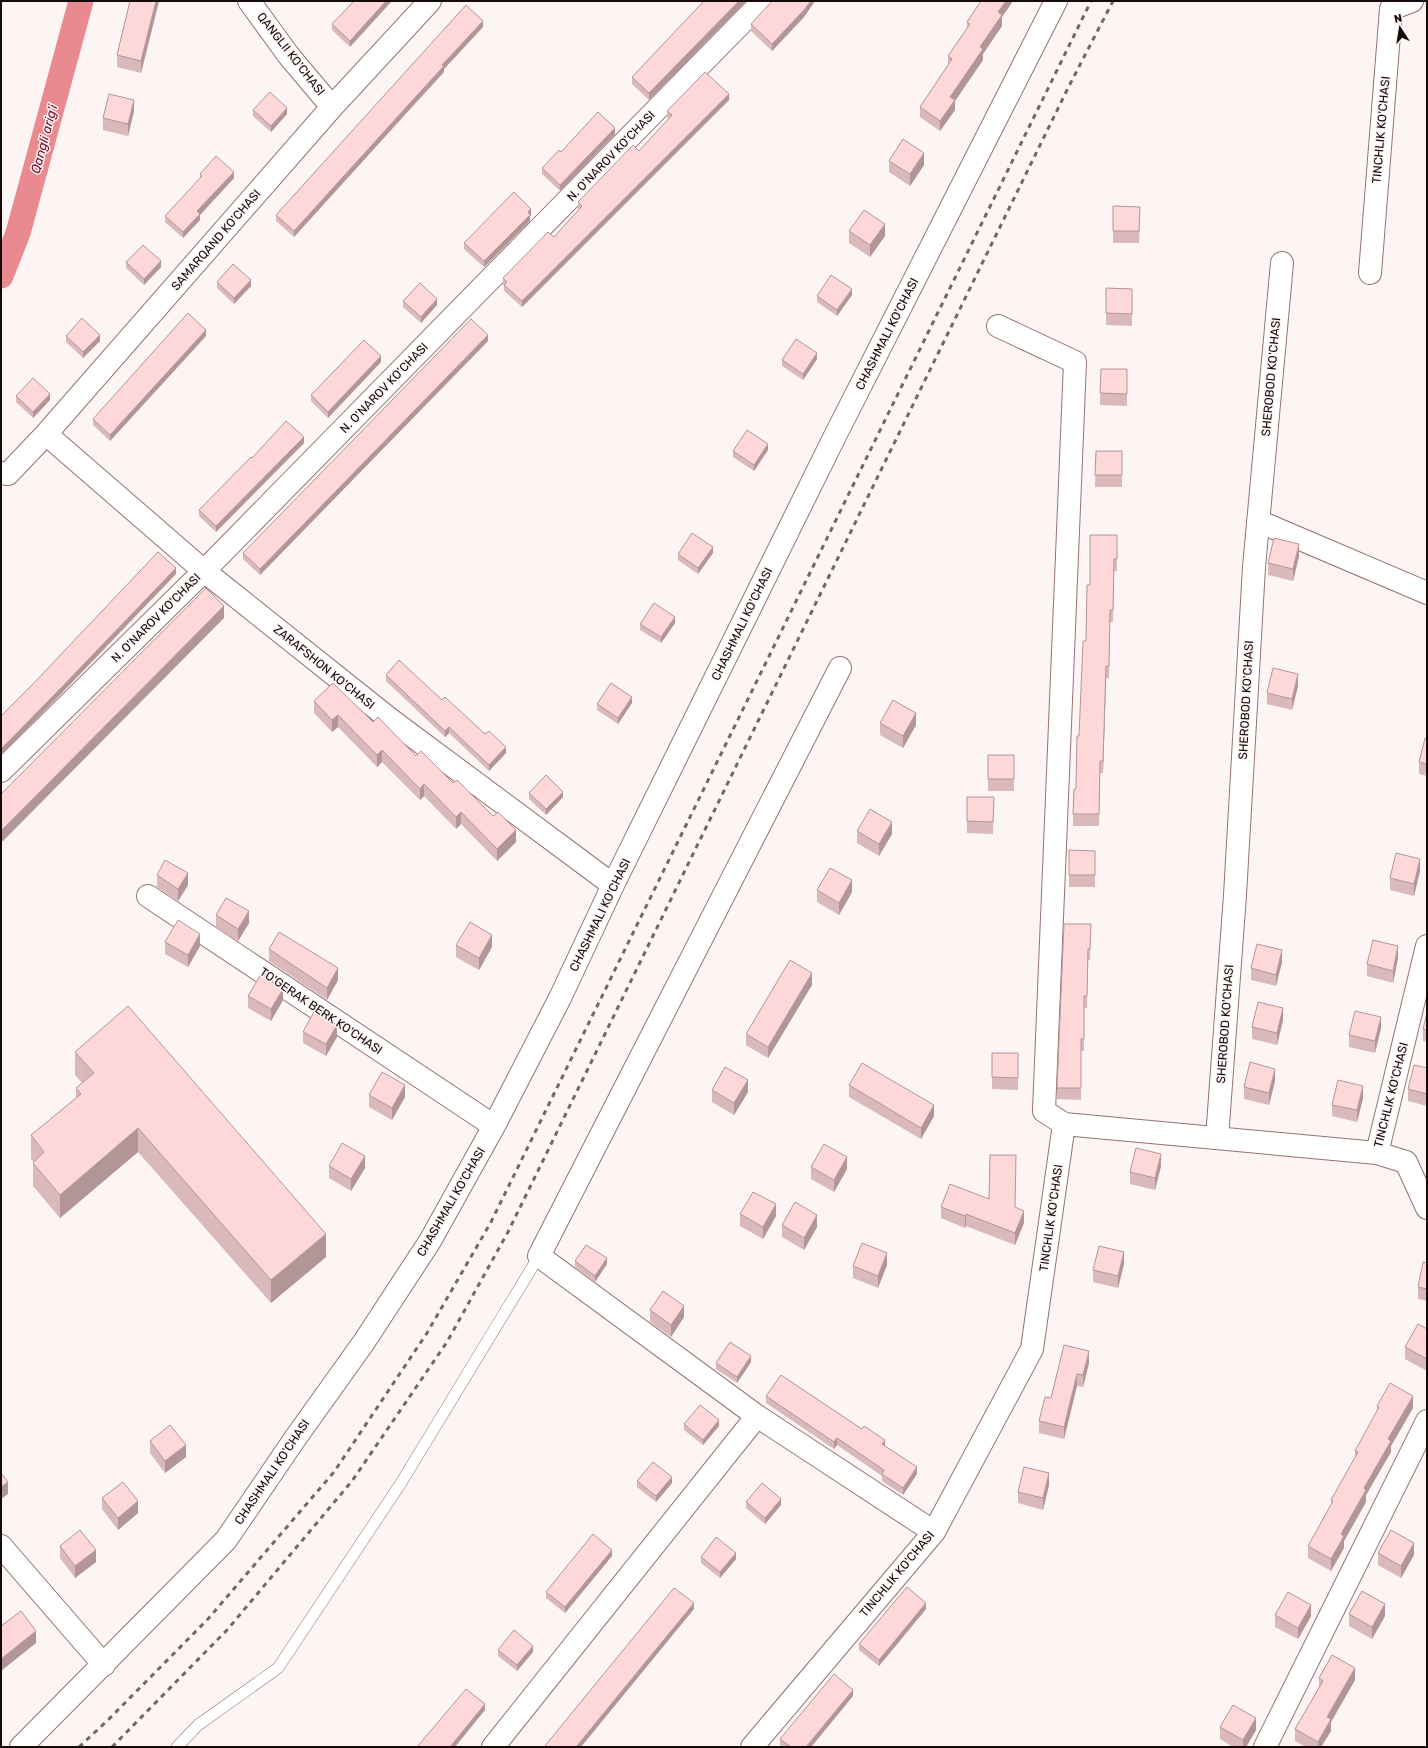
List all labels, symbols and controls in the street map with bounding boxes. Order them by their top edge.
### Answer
north arrow [1380,8,1420,48]
street label: QANGLII KO'CHASI [254,10,328,98]
text: N [1393,12,1403,26]
street label: TINCHLIK KO'CHASI [1369,76,1393,184]
water label: Qangli arig'i [28,102,62,175]
street label: N. O'NAROV KO'CHASI [564,108,658,204]
street label: SAMARQAND KO'CHASI [168,187,264,293]
street label: CHASHMALI KO'CHASI [853,276,921,392]
street label: SHEROBOD KO'CHASI [1259,317,1283,437]
street label: N. O'NAROV KO'CHASI [337,340,431,436]
street label: CHASHMALI KO'CHASI [709,565,775,683]
street label: N. O'NAROV KO'CHASI [109,571,203,665]
street label: ZARAFSHON KO'CHASI [271,622,377,712]
street label: SHEROBOD KO'CHASI [1236,640,1256,760]
street label: CHASHMALI KO'CHASI [567,856,633,974]
street label: SHEROBOD KO'CHASI [1214,964,1236,1084]
street label: TO'GERAK BERK KO'CHASI [257,965,385,1057]
street label: TINCHLIK KO'CHASI [1371,1041,1411,1149]
street label: CHASHMALI KO'CHASI [414,1145,488,1259]
street label: TINCHLIK KO'CHASI [1037,1164,1065,1272]
street label: CHASHMALI KO'CHASI [232,1417,312,1527]
street label: TINCHLIK KO'CHASI [857,1528,937,1620]

